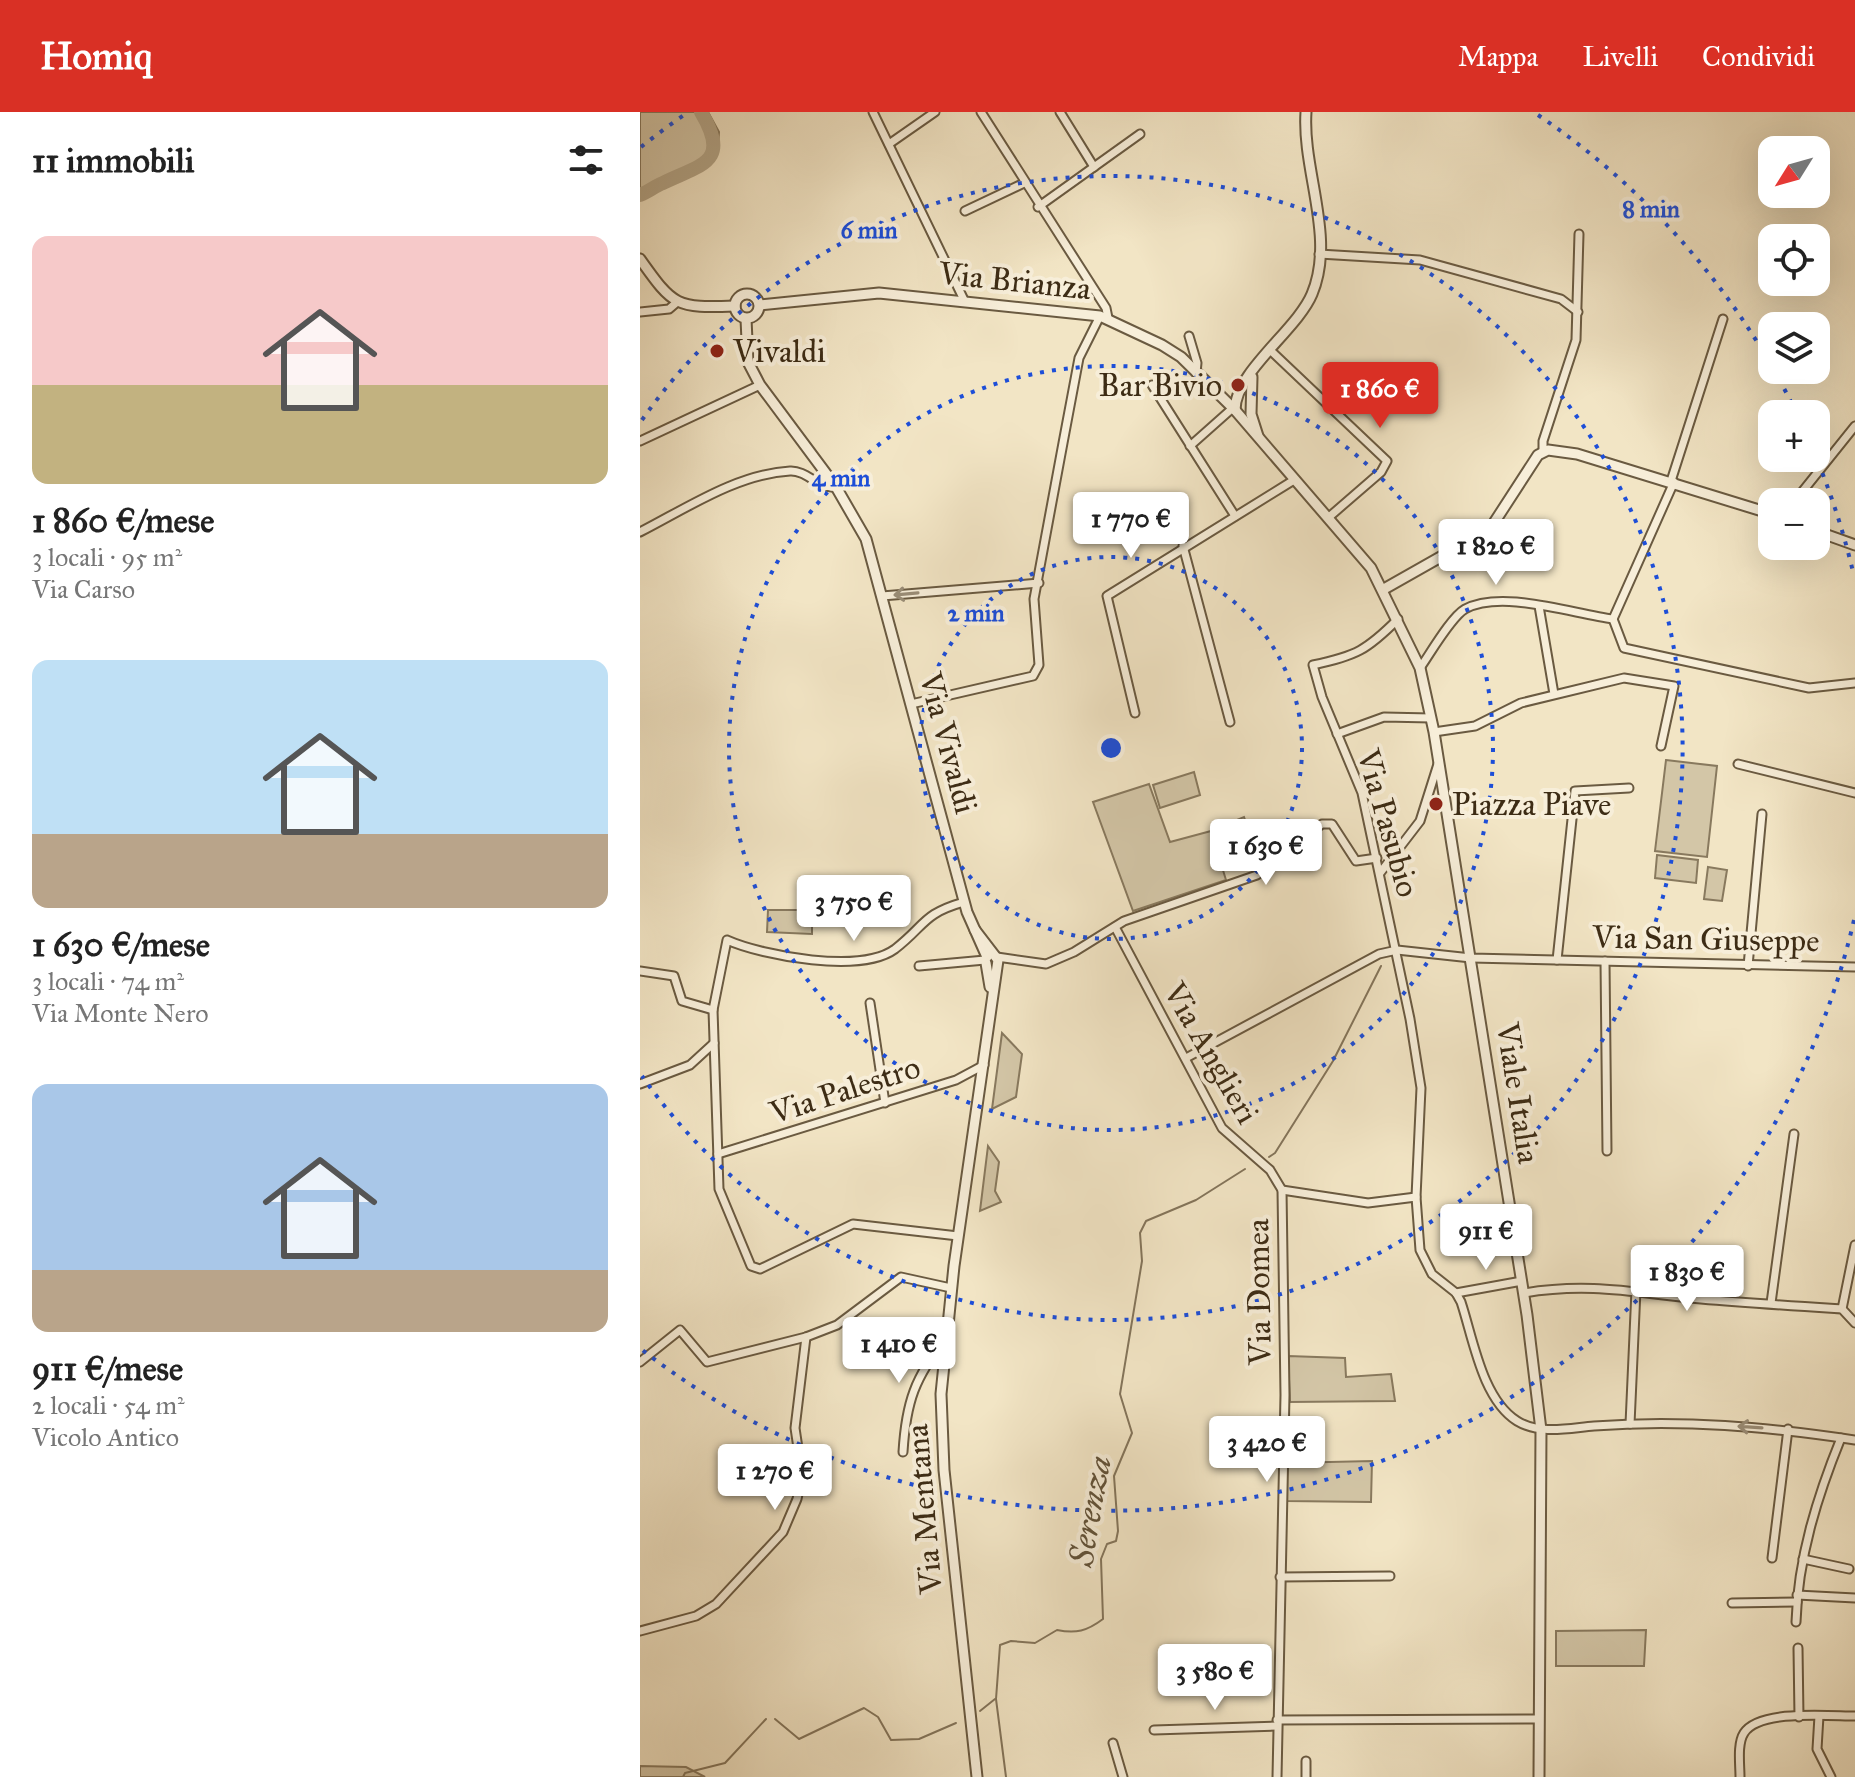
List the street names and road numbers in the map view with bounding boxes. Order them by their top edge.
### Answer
street label: Via Brianza [936,254,1093,308]
street label: Via Vivaldi [910,667,986,818]
street label: Via Pasubio [1348,744,1428,901]
street label: Via San Giuseppe [1591,918,1820,960]
street label: Via Anglieri [1154,975,1267,1131]
street label: Viale Italia [1487,1019,1548,1167]
street label: Via Palestro [764,1047,925,1133]
street label: Via Domea [1238,1218,1280,1367]
street label: Via Mentana [897,1422,951,1597]

